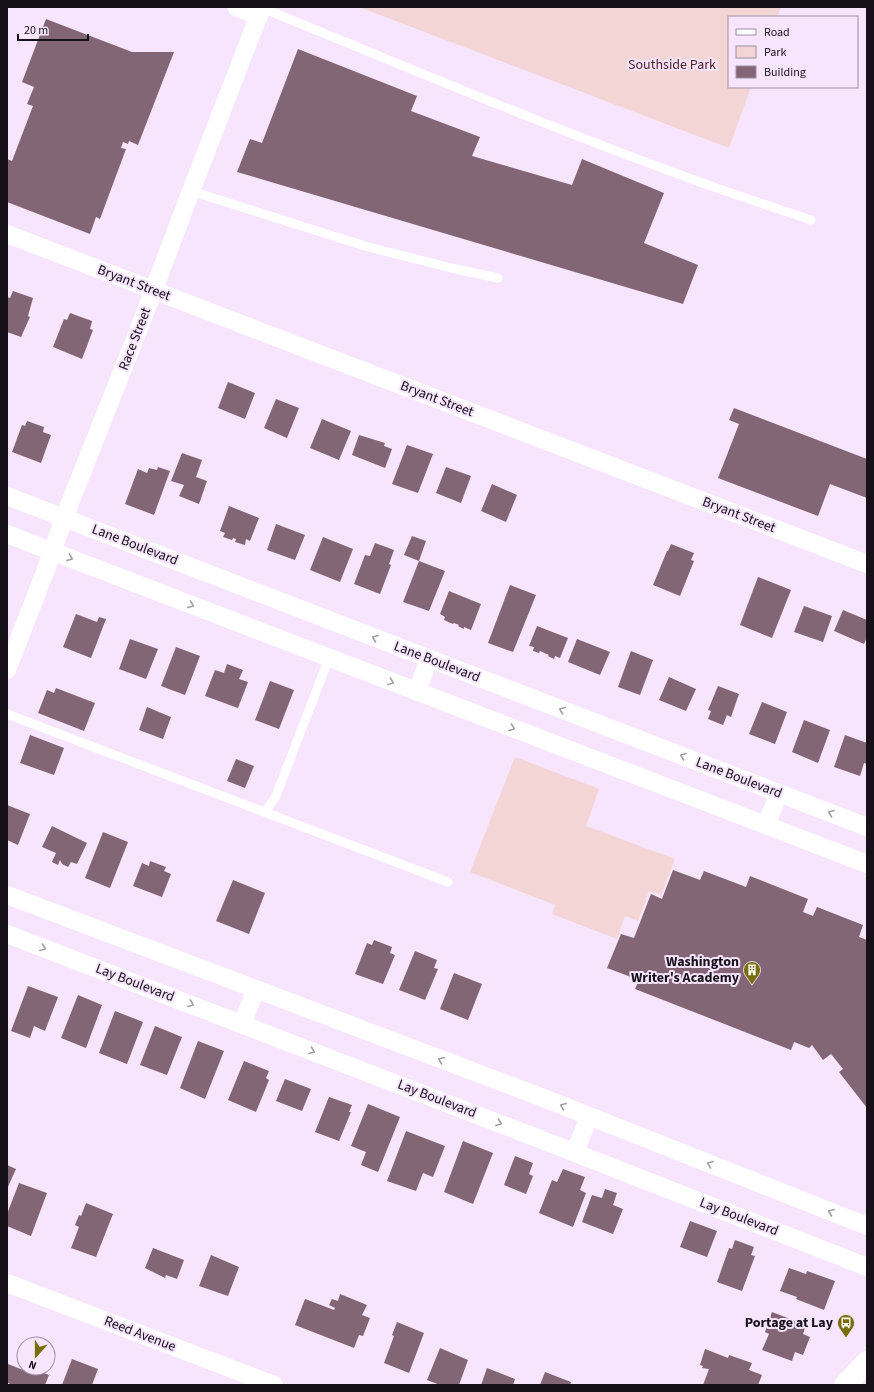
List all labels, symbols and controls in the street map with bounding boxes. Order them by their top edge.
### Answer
scale bar [18,16,88,42]
legend [728,16,858,88]
text: 20 m [24,22,48,39]
text: Road [764,24,790,41]
text: Park [764,44,786,61]
park label: Southside Park [628,55,716,75]
text: Building [764,64,806,81]
street label: Bryant Street [94,260,174,306]
street label: Race Street [114,304,156,373]
street label: Bryant Street [397,376,477,422]
street label: Bryant Street [699,492,779,538]
street label: Lane Boulevard [89,519,181,571]
one-way arrow [66,554,73,562]
one-way arrow [187,601,194,609]
one-way arrow [372,634,379,642]
street label: Lane Boulevard [391,636,483,688]
one-way arrow [387,677,394,685]
one-way arrow [558,706,565,714]
one-way arrow [509,724,516,732]
street label: Lane Boulevard [693,752,785,804]
one-way arrow [680,753,687,761]
one-way arrow [827,810,834,818]
one-way arrow [40,943,47,951]
place label: Washington Writer's Academy [631,952,740,988]
street label: Lay Boulevard [93,959,177,1007]
building icon: Washington Writer's Academy [742,960,762,985]
one-way arrow [187,1000,194,1008]
one-way arrow [309,1047,316,1055]
one-way arrow [438,1056,445,1064]
street label: Lay Boulevard [395,1075,479,1123]
one-way arrow [559,1103,567,1111]
one-way arrow [495,1118,502,1126]
one-way arrow [706,1161,713,1169]
street label: Lay Boulevard [697,1193,781,1241]
one-way arrow [827,1208,834,1216]
street label: Reed Avenue [101,1311,179,1357]
place label: Portage at Lay [745,1313,834,1333]
bus stop icon: Portage at Lay [836,1313,856,1338]
north arrow [16,1336,56,1376]
text: N [26,1357,39,1373]

